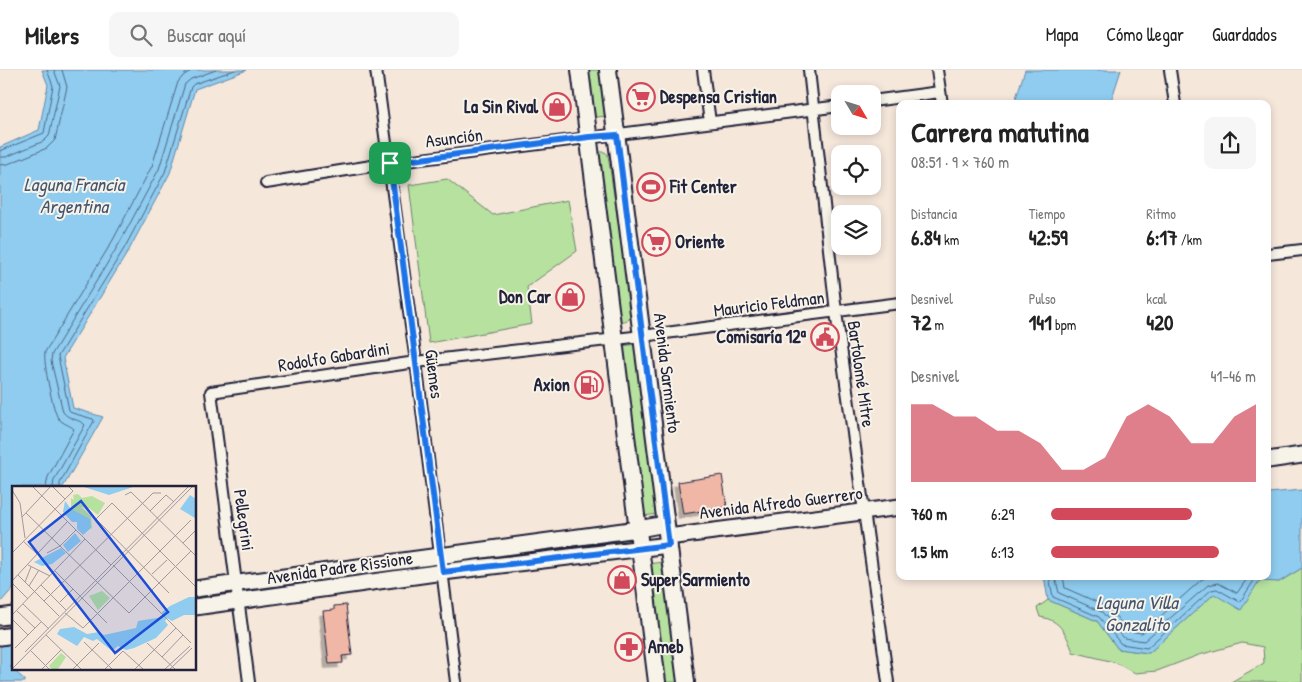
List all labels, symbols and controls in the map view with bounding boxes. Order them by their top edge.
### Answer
search box [109,12,459,57]
text: Milers [25,19,79,51]
icon: search [127,21,155,49]
text: Buscar aquí [167,22,246,48]
text: Mapa [1046,22,1078,47]
text: Cómo llegar [1106,22,1184,47]
text: Guardados [1212,22,1277,47]
supermarket icon: Despensa Cristian [626,82,656,112]
place label: Despensa Cristian [660,84,777,110]
north arrow [831,85,881,135]
map controls [831,85,881,255]
shop icon: La Sin Rival [542,92,572,122]
place label: La Sin Rival [464,94,539,119]
text: Carrera matutina [911,113,1089,151]
button: share [1204,117,1256,169]
street label: Asunción [424,122,484,153]
pin [369,142,411,184]
button: locate [831,145,881,195]
icon: arrive [376,149,404,177]
text: 08:51 · 9 × 760 m [911,151,1009,173]
water label: Laguna Francia Argentina [24,171,127,219]
sports icon: Fit Center [636,172,666,202]
place label: Fit Center [669,174,737,199]
text: Distancia [911,204,957,223]
text: Tiempo [1029,204,1065,223]
text: Ritmo [1146,204,1176,223]
button: layers [831,205,881,255]
text: 6.84 [911,223,941,252]
text: 42:59 [1029,223,1068,252]
text: 6:17 [1146,223,1178,252]
supermarket icon: Oriente [641,227,671,257]
place label: Oriente [675,229,725,254]
text: km [941,230,959,249]
text: /km [1178,230,1202,249]
shop icon: Don Car [555,282,585,312]
place label: Don Car [499,284,551,309]
street label: Mauricio Feldman [712,284,826,323]
text: Desnivel [911,289,953,308]
text: Pulso [1029,289,1056,308]
text: kcal [1146,289,1167,308]
text: 72 [911,308,931,337]
text: 141 [1029,308,1052,337]
text: 420 [1146,308,1173,337]
street label: Avenida Sarmiento [648,311,687,434]
text: m [931,315,944,334]
text: bpm [1052,315,1076,334]
street label: Bartolomé Mitre [842,319,881,429]
public building icon: Comisaría 12ª [810,322,840,352]
place label: Comisaría 12ª [716,324,807,349]
street label: Rodolfo Gabardini [276,335,392,378]
street label: Güemes [419,348,450,400]
text: Desnivel [911,365,959,387]
text: 41–46 m [1211,365,1256,387]
fuel station icon: Axion [574,370,604,400]
place label: Axion [534,372,570,397]
street label: Avenida Alfredo Guerrero [698,480,864,525]
inset map [12,486,196,670]
street label: Pellegrini [228,488,261,552]
text: 760 m [911,503,947,525]
text: 6:29 [991,503,1014,525]
text: 1.5 km [911,541,948,563]
text: 6:13 [991,541,1014,563]
street label: Avenida Padre Rissione [265,545,415,590]
shop icon: Super Sarmiento [607,565,637,595]
place label: Super Sarmiento [641,567,750,593]
water label: Laguna Villa Gonzalito [1096,589,1180,637]
pharmacy icon: Ameb [614,632,644,662]
place label: Ameb [648,634,684,659]

